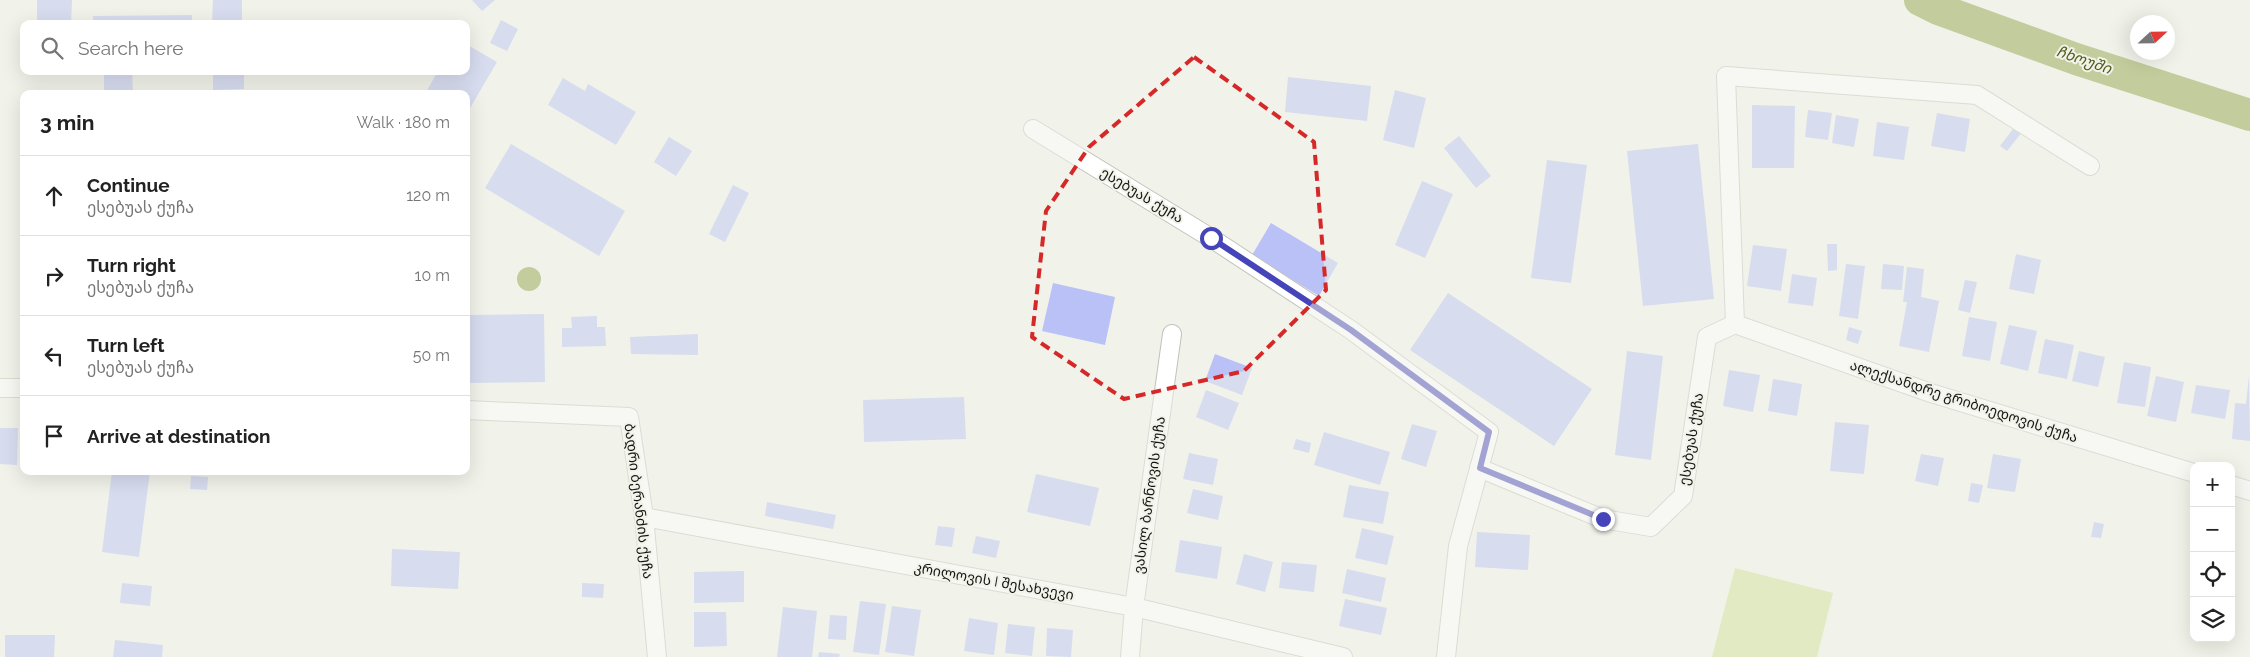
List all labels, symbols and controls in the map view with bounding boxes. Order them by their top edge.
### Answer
north arrow [2130,15,2175,60]
search box [20,20,470,75]
icon: search [38,34,66,62]
text: Search here [78,37,184,59]
water label: ჩხოუში [2054,42,2115,78]
text: 3 min [40,110,94,135]
text: Walk · 180 m [356,113,450,132]
street label: ესებუას ქუჩა [1097,164,1186,227]
text: Continue [87,174,170,196]
icon: ahead [40,182,68,210]
text: 120 m [406,186,450,205]
text: ესებუას ქუჩა [87,198,194,217]
route start [1200,227,1223,250]
text: Turn right [87,254,176,276]
icon: right [40,262,68,290]
text: 10 m [415,266,450,285]
text: ესებუას ქუჩა [87,278,194,297]
text: Turn left [87,334,164,356]
icon: left [40,342,68,370]
text: 50 m [413,346,450,365]
street label: ალექსანდრე გრიბოედოვის ქუჩა [1848,357,2080,446]
text: ესებუას ქუჩა [87,358,194,377]
street label: ესებუას ქუჩა [1676,392,1707,487]
street label: ვასილ ბარნოვის ქუჩა [1130,415,1169,575]
icon: arrive [40,422,68,450]
street label: ბადრი ბერანძის ქუჩა [621,422,656,580]
text: Arrive at destination [87,425,271,447]
map controls [2190,462,2235,642]
button: + [2190,462,2235,507]
button: − [2190,507,2235,552]
route end [1592,508,1615,531]
button: locate [2190,552,2235,597]
street label: კრილოვის I შესახვევი [913,559,1075,604]
button: layers [2190,597,2235,642]

